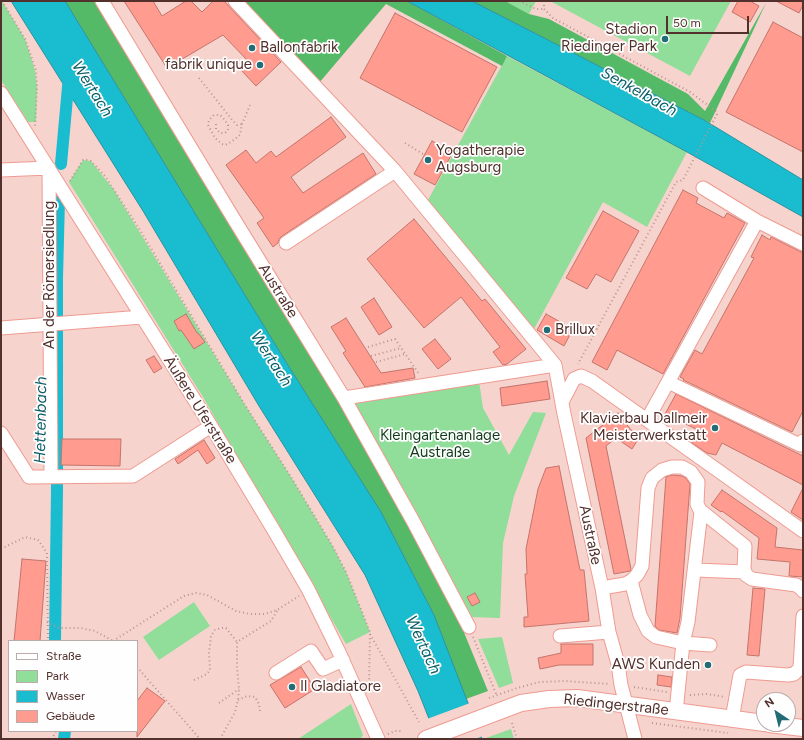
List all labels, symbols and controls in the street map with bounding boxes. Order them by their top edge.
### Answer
scale bar [668,8,751,34]
text: 50 m [673,16,701,30]
place label: Stadion Riedinger Park [561,21,657,56]
marker: Stadion Riedinger Park [660,34,670,44]
place label: Ballonfabrik [260,39,338,57]
marker: Ballonfabrik [247,43,257,53]
place label: fabrik unique [165,56,252,74]
water label: Wertach [67,58,117,120]
marker: fabrik unique [255,60,265,70]
water label: Senkelbach [598,63,680,121]
place label: Yogatherapie Augsburg [436,142,525,177]
marker: Yogatherapie Augsburg [423,155,433,165]
street label: An der Römersiedlung [41,201,59,349]
street label: Austraße [254,261,302,321]
place label: Brillux [555,321,595,339]
marker: Brillux [542,325,552,335]
water label: Wertach [246,328,296,390]
street label: Äußere Uferstraße [160,353,240,467]
water label: Hettenbach [31,376,51,464]
place label: Klavierbau Dallmeir Meisterwerkstatt [580,410,707,445]
marker: Klavierbau Dallmeir Meisterwerkstatt [710,423,720,433]
park label: Kleingartenanlage Austraße [380,427,500,462]
street label: Austraße [575,504,605,566]
water label: Wertach [401,613,445,677]
legend [8,640,138,732]
text: Straße [46,649,81,663]
place label: AWS Kunden [612,656,700,674]
marker: AWS Kunden [703,660,713,670]
text: Park [46,669,69,683]
place label: Il Gladiatore [300,678,381,696]
marker: Il Gladiatore [287,682,297,692]
text: Wasser [46,689,85,703]
street label: Riedingerstraße [562,691,670,719]
north arrow [756,692,796,732]
text: N [762,695,777,710]
text: Gebäude [46,709,95,723]

